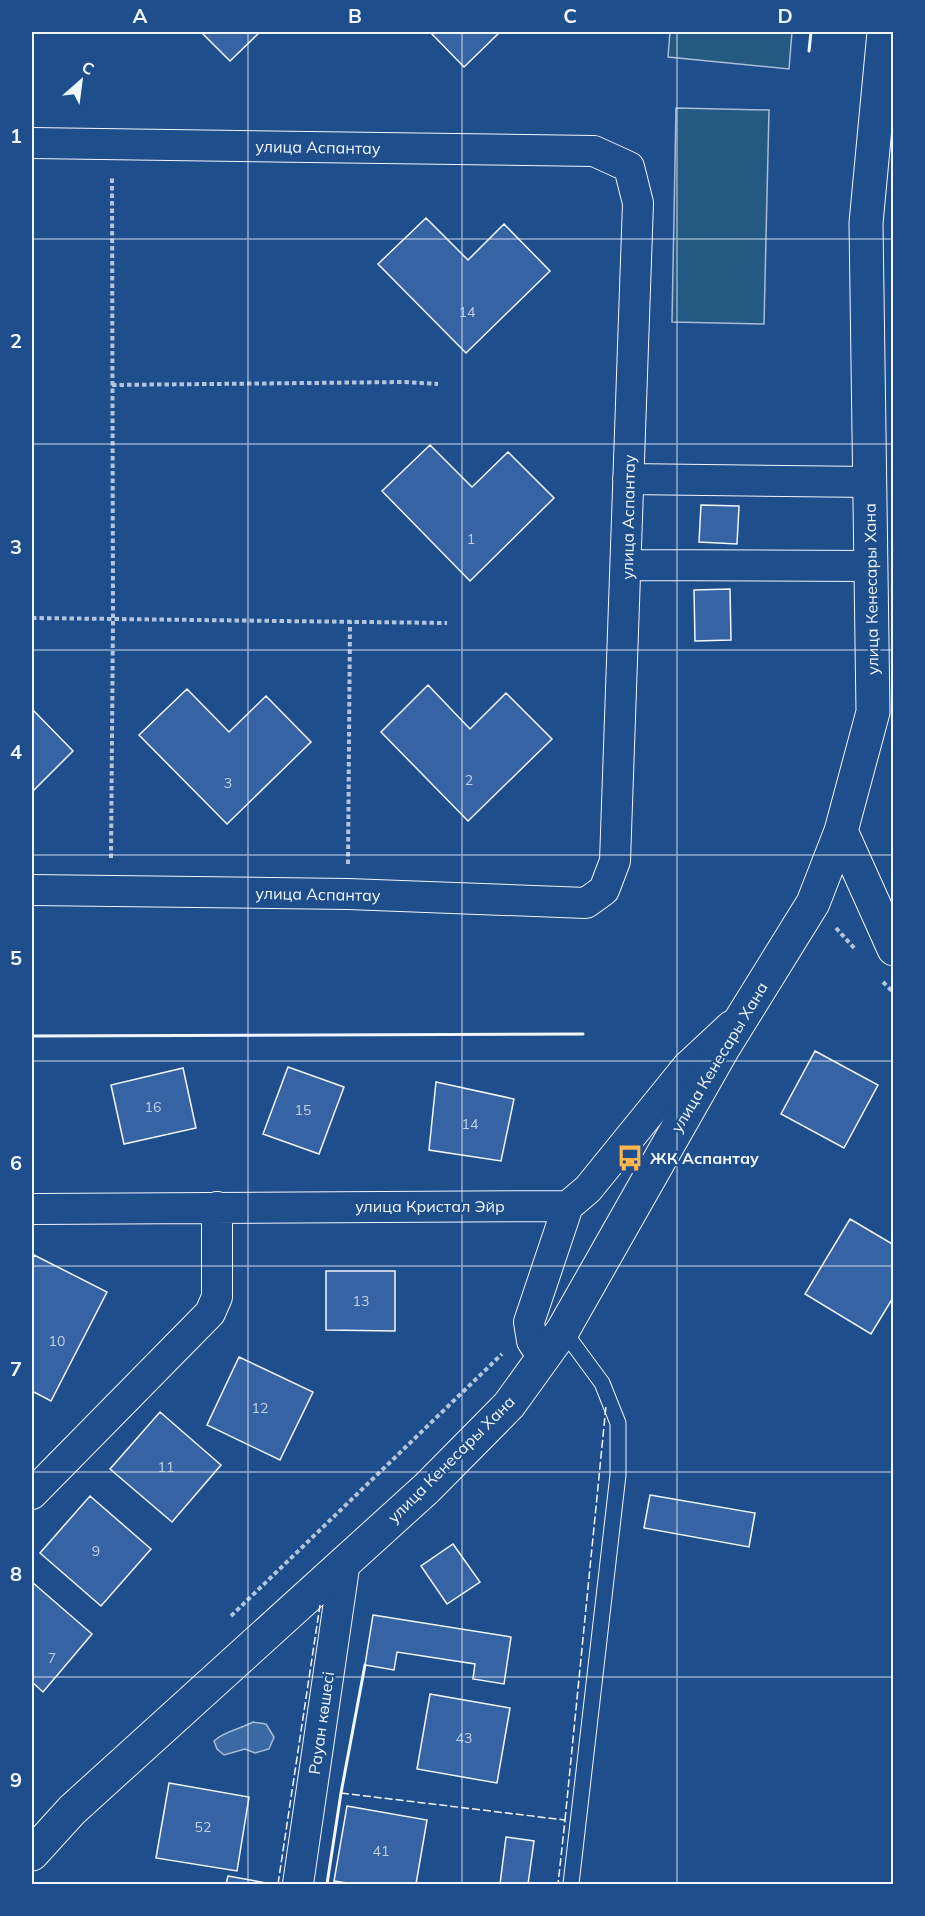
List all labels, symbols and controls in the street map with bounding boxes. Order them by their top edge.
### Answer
text: A [133,3,148,28]
text: B [348,3,362,28]
text: C [563,3,577,28]
text: D [777,3,793,28]
north arrow [51,51,111,111]
text: С [79,56,98,79]
text: 1 [10,123,22,148]
street label: улица Аспантау [255,136,381,158]
house number: 14 [459,303,476,321]
text: 2 [10,328,22,353]
street label: улица Аспантау [617,454,639,580]
street label: улица Кенесары Хана [860,503,882,675]
house number: 1 [467,530,475,548]
text: 3 [10,534,22,559]
text: 4 [10,739,22,764]
house number: 2 [465,771,473,789]
house number: 3 [224,774,232,792]
street label: улица Аспантау [255,883,381,905]
text: 5 [10,945,22,970]
street label: улица Кенесары Хана [666,978,772,1136]
house number: 16 [145,1098,161,1116]
house number: 15 [295,1101,311,1119]
house number: 14 [462,1115,479,1133]
bus stop icon: ЖК Аспантау [615,1143,645,1173]
place label: ЖК Аспантау [650,1148,759,1168]
text: 6 [10,1150,22,1175]
street label: улица Кристал Эйр [355,1196,505,1216]
house number: 13 [353,1292,369,1310]
house number: 10 [49,1332,65,1350]
text: 7 [10,1356,22,1381]
street label: улица Кенесары Хана [383,1391,519,1527]
house number: 12 [252,1399,268,1417]
house number: 11 [158,1458,174,1476]
house number: 9 [92,1542,100,1560]
text: 8 [10,1561,22,1586]
house number: 7 [48,1649,56,1667]
street label: Рауан көшесі [304,1670,338,1776]
house number: 43 [456,1729,472,1747]
text: 9 [10,1767,22,1792]
house number: 52 [195,1818,211,1836]
house number: 41 [373,1842,389,1860]

